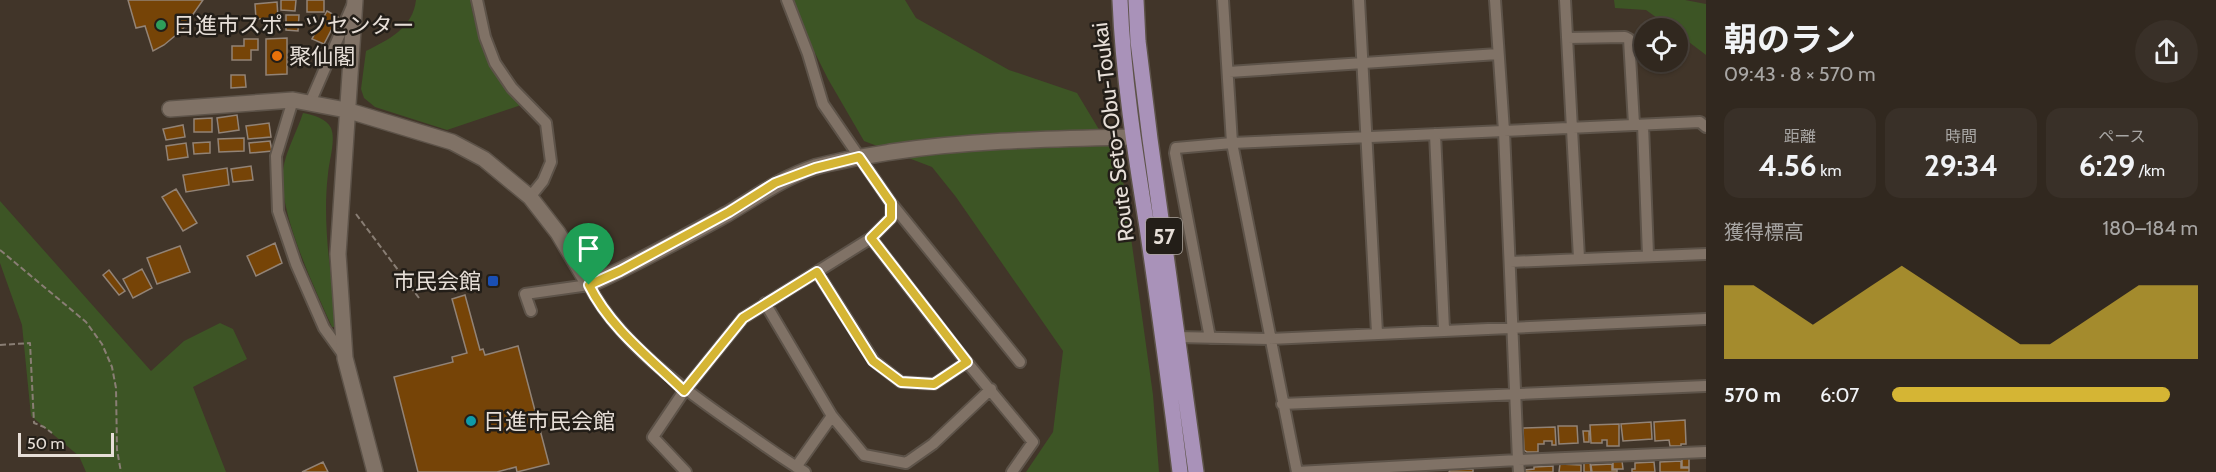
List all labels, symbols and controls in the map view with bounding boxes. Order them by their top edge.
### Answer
place label: 日進市スポーツセンター [173,12,415,39]
marker: 日進市スポーツセンター [154,18,168,32]
map controls [1634,18,1688,72]
button: locate [1634,18,1688,72]
text: 朝のラン [1724,19,1856,59]
button: share [2135,20,2198,83]
street label: Route Seto-Obu-Toukai [1086,21,1140,243]
place label: 聚仙閣 [289,43,355,70]
marker: 聚仙閣 [270,49,284,63]
text: 09:43 · 8 × 570 m [1724,62,1876,86]
text: 距離 [1784,127,1816,146]
text: 時間 [1945,127,1977,146]
text: ペース [2098,127,2146,146]
text: 4.56 [1758,147,1817,184]
text: 29:34 [1924,147,1998,184]
text: 6:29 [2079,147,2135,184]
text: km [1817,161,1842,180]
text: /km [2135,161,2165,180]
text: 180–184 m [2103,216,2198,240]
road number: 57 [1146,218,1182,254]
text: 獲得標高 [1724,220,1804,244]
pin [563,223,614,285]
icon: arrive [572,232,605,265]
place label: 市民会館 [393,268,481,295]
marker: 市民会館 [486,274,500,288]
text: 570 m [1724,383,1781,407]
text: 6:07 [1820,383,1859,407]
place label: 日進市民会館 [483,408,615,435]
marker: 日進市民会館 [464,414,478,428]
scale bar [18,430,114,458]
text: 50 m [27,434,64,453]

